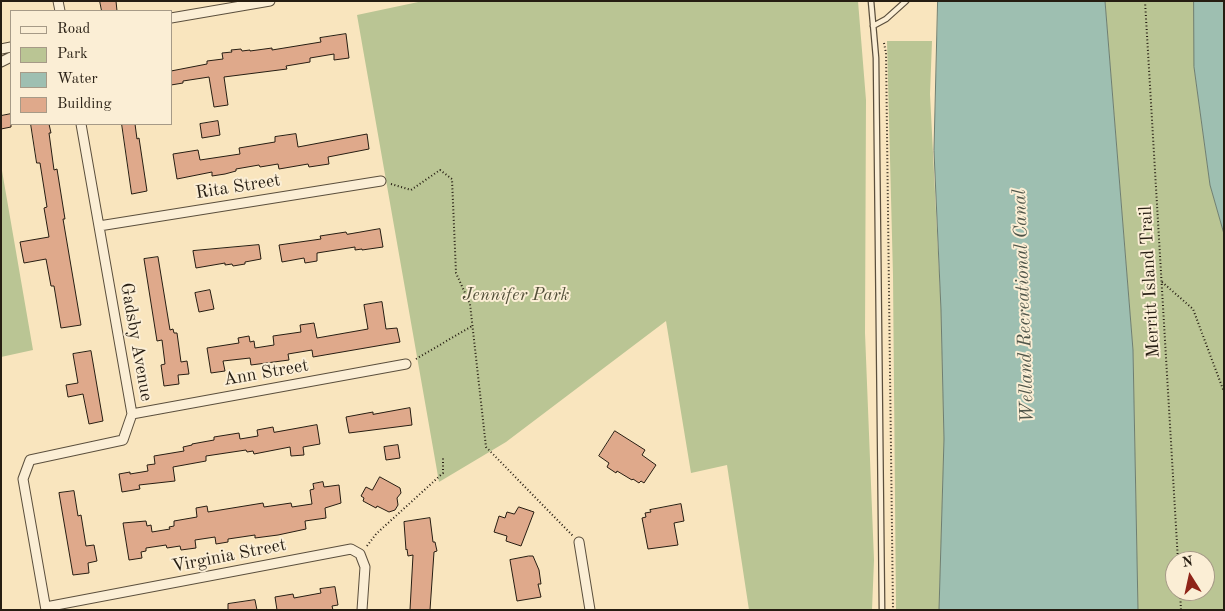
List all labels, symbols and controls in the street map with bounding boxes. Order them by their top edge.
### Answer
legend [10,10,172,125]
text: Road [57,22,90,37]
text: Park [57,47,88,62]
text: Water [57,72,98,87]
text: Building [57,97,112,112]
street label: Rita Street [194,170,282,204]
water label: Welland Recreational Canal [1009,189,1039,423]
street label: Merritt Island Trail [1135,205,1165,359]
street label: Gadsby Avenue [115,281,157,403]
park label: Jennifer Park [463,284,569,306]
street label: Ann Street [222,355,310,391]
street label: Virginia Street [170,534,288,578]
north arrow [1165,551,1215,601]
text: N [1181,554,1194,570]

